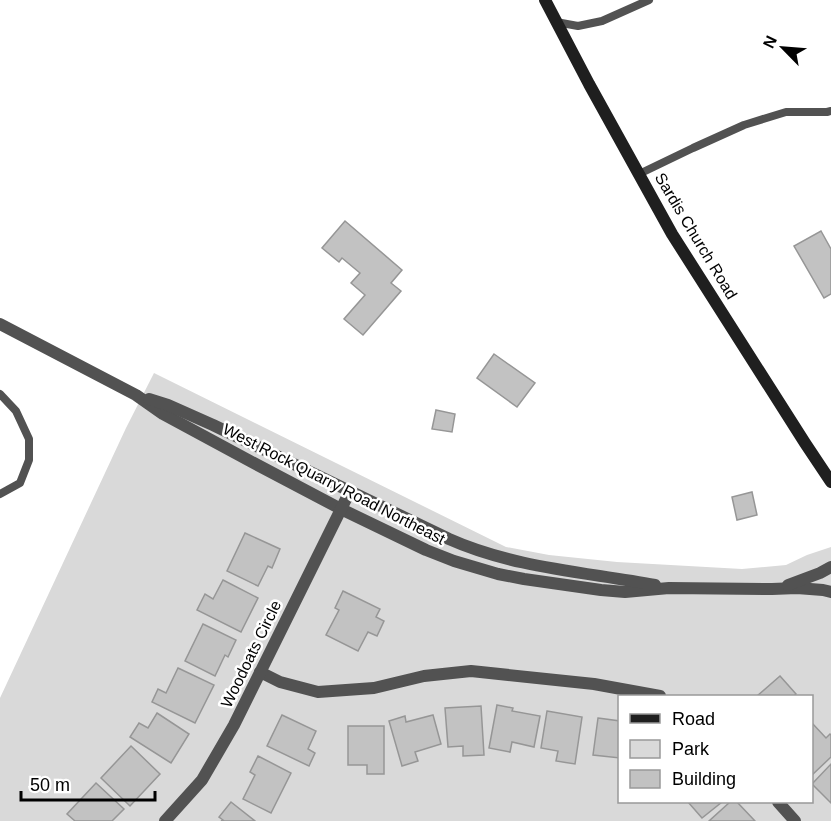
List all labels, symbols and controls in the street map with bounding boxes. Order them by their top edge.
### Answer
north arrow [753,18,813,78]
text: N [760,33,780,51]
street label: Sardis Church Road [652,170,740,302]
street label: West Rock Quarry Road Northeast [220,420,448,548]
street label: Woodoats Circle [218,598,284,710]
legend [618,695,813,803]
text: Road [672,709,715,729]
text: Park [672,739,710,759]
scale bar [21,764,154,802]
text: Building [672,769,736,789]
text: 50 m [30,775,70,795]

